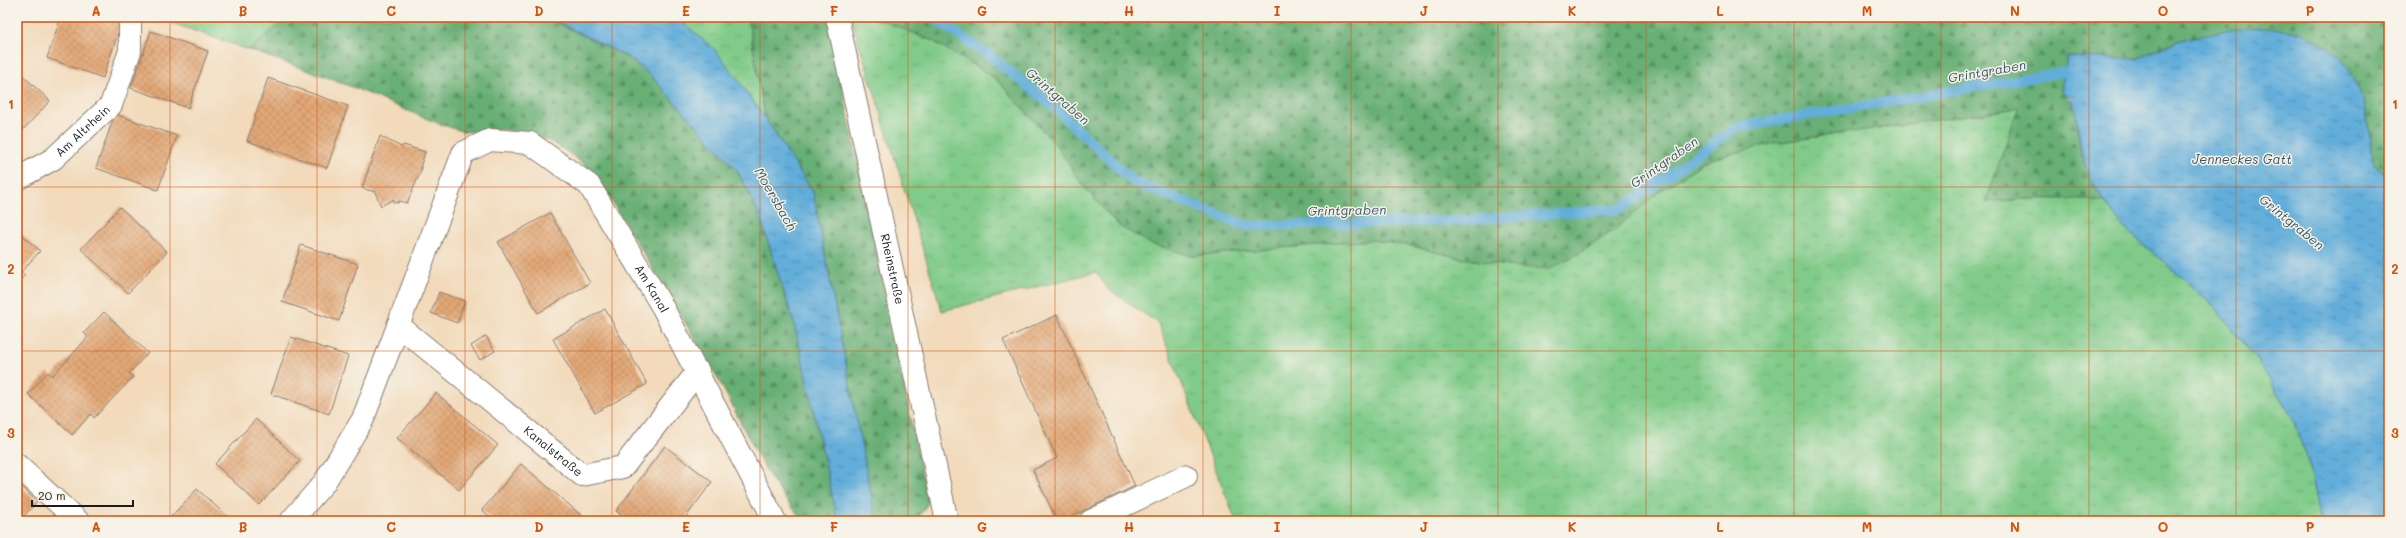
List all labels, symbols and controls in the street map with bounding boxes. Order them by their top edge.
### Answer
text: A [91,2,101,19]
text: B [239,2,248,19]
text: C [386,2,396,19]
text: D [534,2,544,19]
text: E [682,2,690,19]
text: F [830,2,838,19]
text: G [977,2,987,19]
text: H [1124,2,1134,19]
text: I [1274,2,1281,19]
text: J [1420,2,1428,19]
text: K [1568,2,1577,19]
text: L [1716,2,1724,19]
text: M [1862,2,1872,19]
text: N [2010,2,2020,19]
text: O [2158,2,2168,19]
text: P [2306,2,2315,19]
water label: Grintgraben [1947,55,2027,86]
water label: Grintgraben [1023,63,1094,128]
text: 1 [8,95,14,112]
text: 1 [2392,95,2398,112]
street label: Am Altrhein [52,101,113,160]
water label: Grintgraben [1627,132,1701,191]
water label: Jenneckes Gatt [2192,150,2292,167]
water label: Moersbach [751,164,801,233]
water label: Grintgraben [2256,190,2328,253]
water label: Grintgraben [1307,200,1387,219]
street label: Rheinstraße [878,232,908,306]
text: 2 [7,260,15,277]
text: 2 [2391,260,2399,277]
street label: Am Kanal [632,261,673,315]
street label: Kanalstraße [521,422,586,479]
text: 3 [7,424,15,441]
text: 3 [2391,424,2399,441]
scale bar [32,482,133,508]
text: 20 m [38,487,66,503]
text: A [91,518,101,535]
text: B [239,518,248,535]
text: C [386,518,396,535]
text: D [534,518,544,535]
text: E [682,518,690,535]
text: F [830,518,838,535]
text: G [977,518,987,535]
text: H [1124,518,1134,535]
text: I [1274,518,1281,535]
text: J [1420,518,1428,535]
text: K [1568,518,1577,535]
text: L [1716,518,1724,535]
text: M [1862,518,1872,535]
text: N [2010,518,2020,535]
text: O [2158,518,2168,535]
text: P [2306,518,2315,535]

